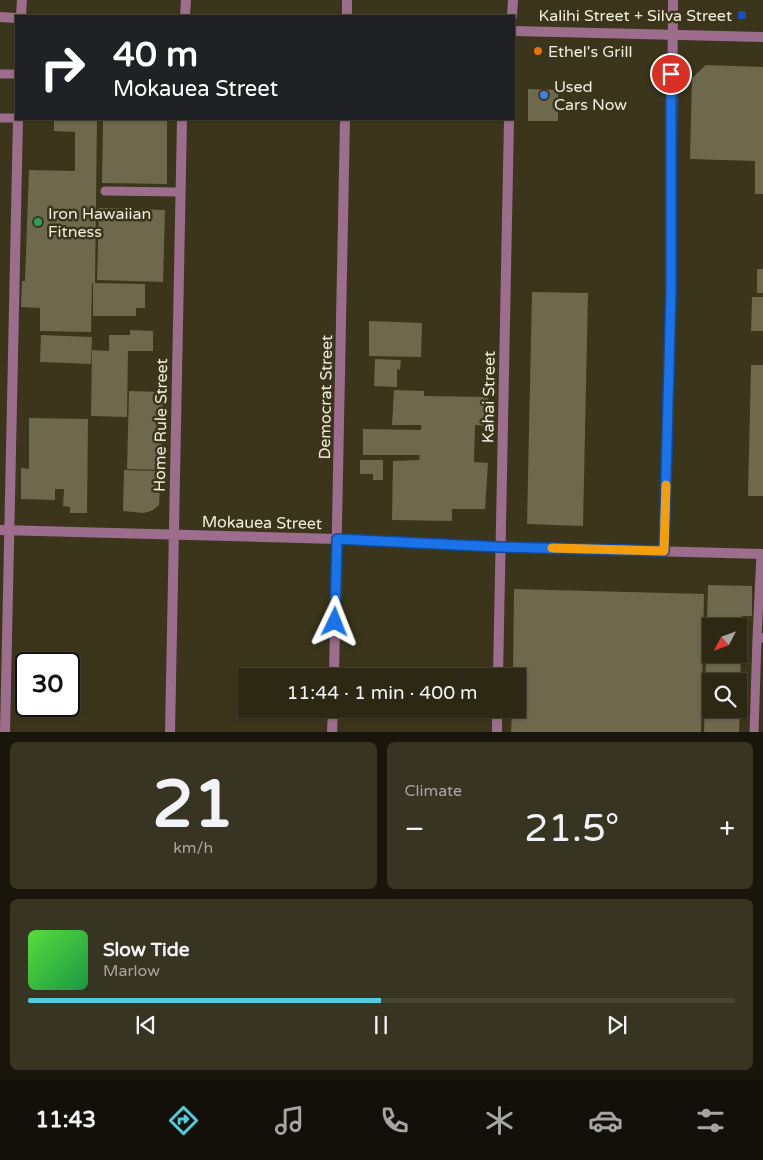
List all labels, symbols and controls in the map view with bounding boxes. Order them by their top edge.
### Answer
place label: Kalihi Street + Silva Street [538,6,732,26]
marker: Kalihi Street + Silva Street [736,9,748,21]
text: 40 m [113,34,198,76]
icon: right [30,35,95,100]
place label: Ethel's Grill [548,42,632,62]
marker: Ethel's Grill [532,45,544,57]
pin [650,53,692,95]
icon: arrive [657,60,685,88]
text: Mokauea Street [113,76,278,102]
place label: Used Cars Now [554,77,627,115]
marker: Used Cars Now [538,89,550,101]
place label: Iron Hawaiian Fitness [48,204,151,242]
marker: Iron Hawaiian Fitness [32,216,44,228]
street label: Democrat Street [315,335,337,460]
street label: Kahai Street [478,351,500,443]
street label: Home Rule Street [150,358,172,492]
street label: Mokauea Street [202,512,322,534]
position arrow [308,595,360,647]
north arrow [702,618,748,662]
map controls [702,618,747,718]
speed limit sign: 30 [15,652,80,717]
button: search [702,673,747,718]
text: 11:44 · 1 min · 400 m [286,682,478,704]
text: 21 [152,766,234,845]
text: Climate [405,781,462,801]
text: 21.5° [524,806,619,852]
text: − [405,812,424,846]
text: + [719,812,735,846]
text: km/h [173,838,213,858]
text: Slow Tide [103,939,190,961]
text: Marlow [103,961,160,981]
icon: previous [132,1011,160,1039]
icon: pause [367,1011,395,1039]
icon: next [603,1011,631,1039]
icon: directions [166,1103,201,1138]
icon: music [272,1103,307,1138]
icon: phone [377,1103,412,1138]
icon: climate [482,1103,517,1138]
icon: car [588,1103,623,1138]
icon: filters [693,1103,728,1138]
text: 11:43 [35,1107,96,1133]

